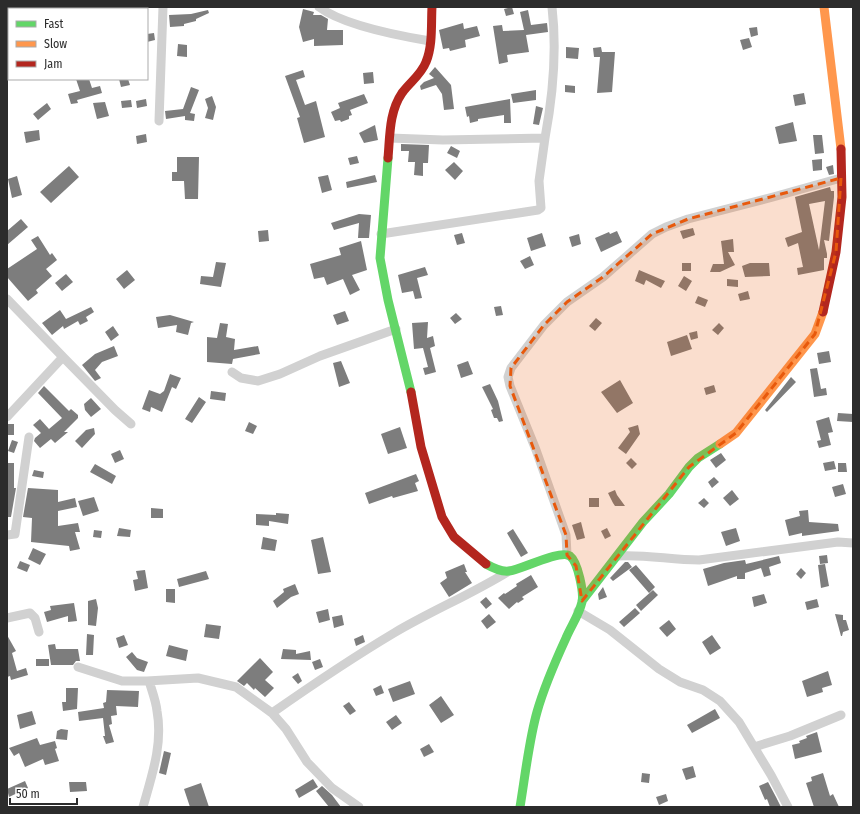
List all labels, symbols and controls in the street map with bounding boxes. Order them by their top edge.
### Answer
legend [8,8,148,80]
text: Fast [44,17,63,31]
text: Slow [44,37,67,51]
text: Jam [44,57,62,71]
scale bar [10,780,77,806]
text: 50 m [16,787,40,801]

